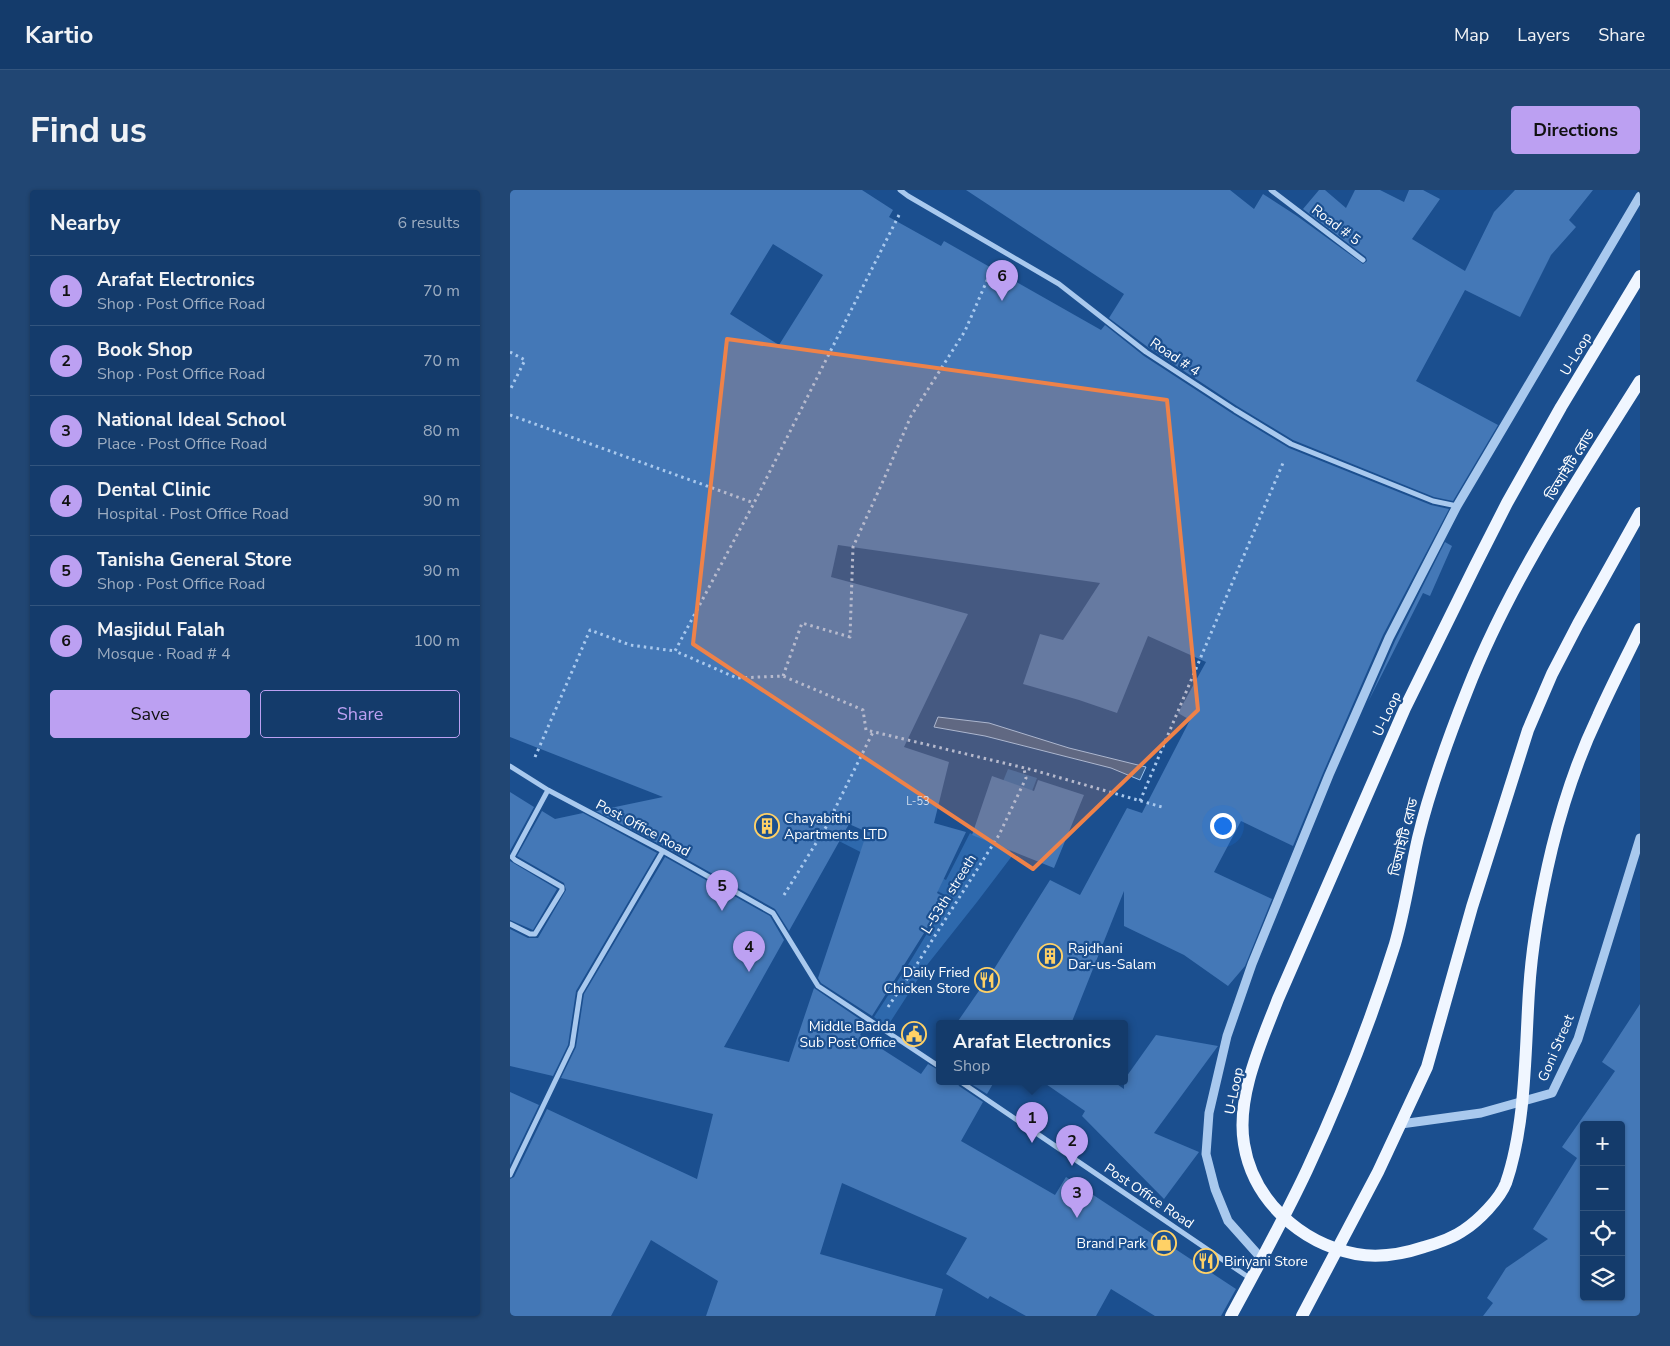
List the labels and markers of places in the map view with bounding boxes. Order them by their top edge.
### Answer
pin: 6 [986,260,1018,301]
place label: Chayabithi Apartments LTD [784,809,887,844]
building icon: Chayabithi Apartments LTD [754,813,780,839]
pin: 5 [706,870,738,911]
pin: 4 [733,931,765,972]
place label: Rajdhani Dar-us-Salam [1068,939,1156,974]
building icon: Rajdhani Dar-us-Salam [1037,943,1063,969]
place label: Daily Fried Chicken Store [884,963,970,998]
restaurant icon: Daily Fried Chicken Store [974,967,1000,993]
place label: Middle Badda Sub Post Office [799,1017,896,1052]
public building icon: Middle Badda Sub Post Office [901,1021,927,1047]
pin: 1 [1016,1102,1048,1143]
pin: 2 [1056,1125,1088,1166]
pin: 3 [1061,1177,1093,1218]
shop icon: Brand Park [1151,1230,1177,1256]
place label: Brand Park [1077,1234,1147,1253]
restaurant icon: Biriyani Store [1193,1248,1219,1274]
place label: Biriyani Store [1224,1252,1308,1271]

